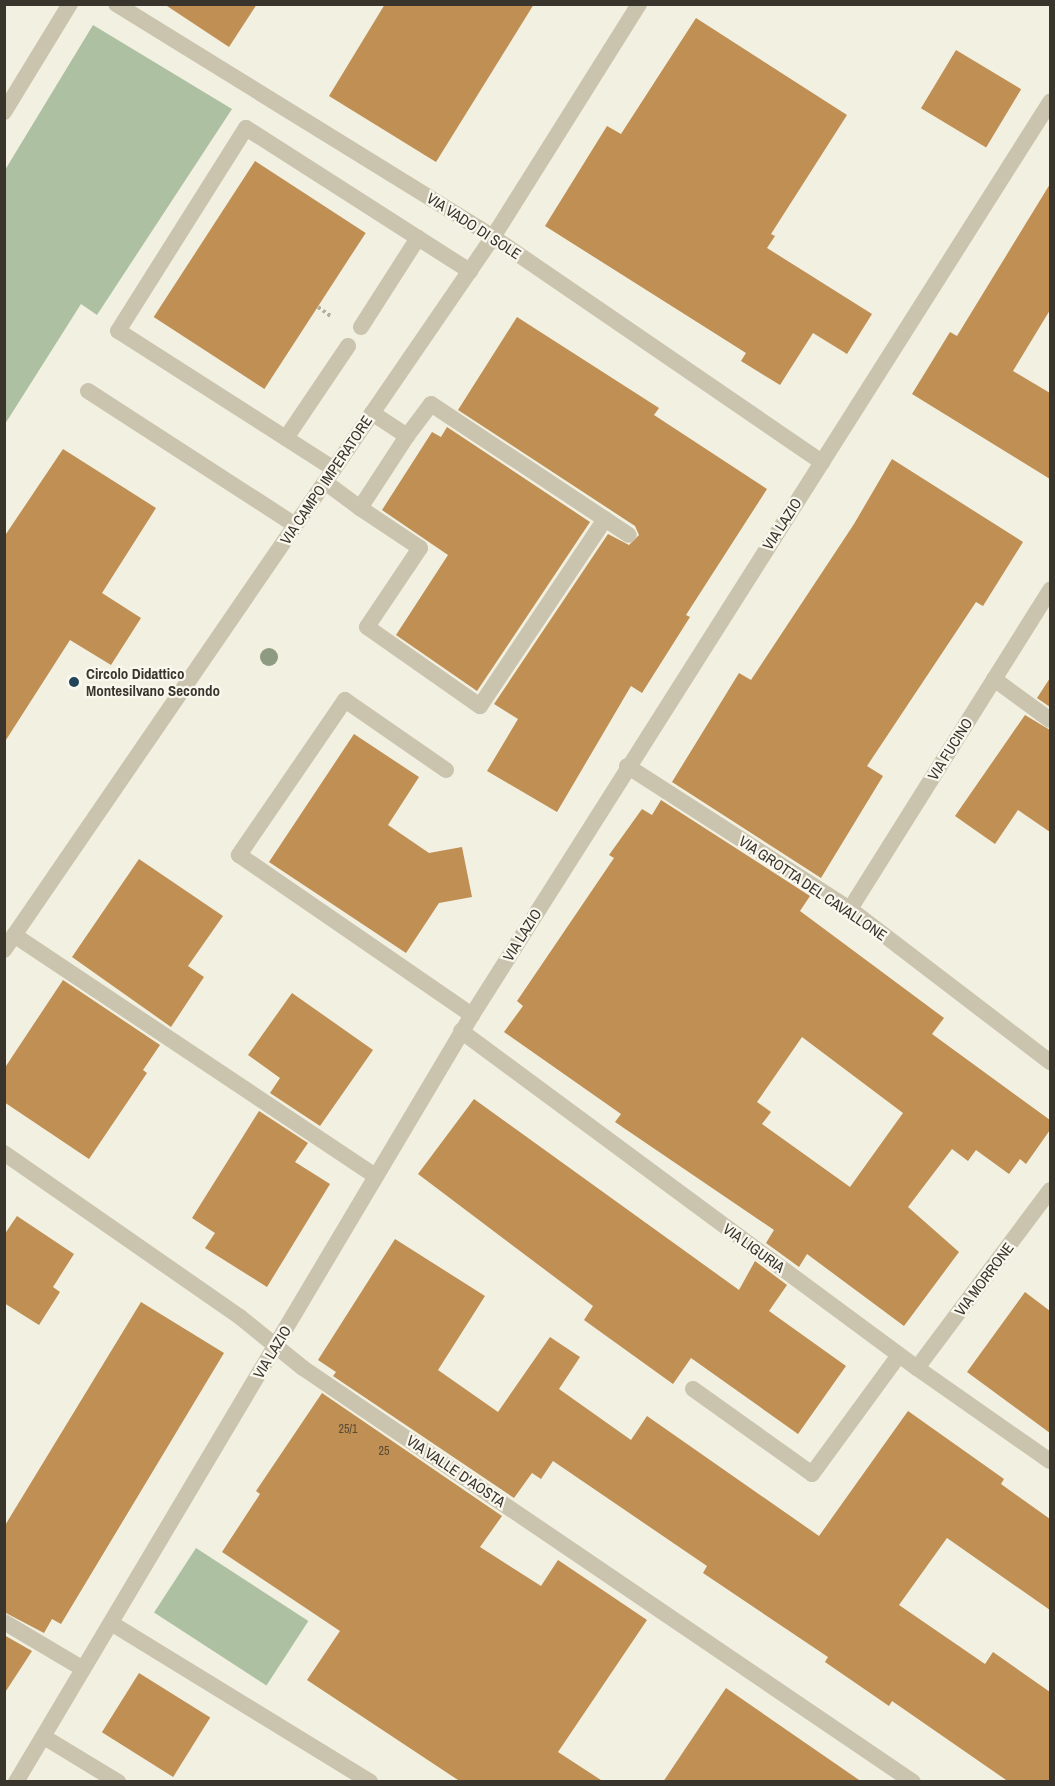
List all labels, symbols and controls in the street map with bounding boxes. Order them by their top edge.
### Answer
street label: VIA VADO DI SOLE [423,189,525,263]
street label: VIA CAMPO IMPERATORE [276,412,376,548]
street label: VIA LAZIO [758,494,806,554]
place label: Circolo Didattico Montesilvano Secondo [86,664,220,699]
marker: Circolo Didattico Montesilvano Secondo [67,675,81,689]
street label: VIA FUCINO [924,714,976,784]
street label: VIA GROTTA DEL CAVALLONE [735,831,891,945]
street label: VIA LAZIO [499,905,545,965]
street label: VIA LIGURIA [719,1219,789,1277]
street label: VIA MORRONE [950,1239,1018,1319]
street label: VIA LAZIO [249,1322,295,1382]
house number: 25/1 [338,1423,358,1437]
street label: VIA VALLE D'AOSTA [403,1431,509,1511]
house number: 25 [379,1445,389,1459]

